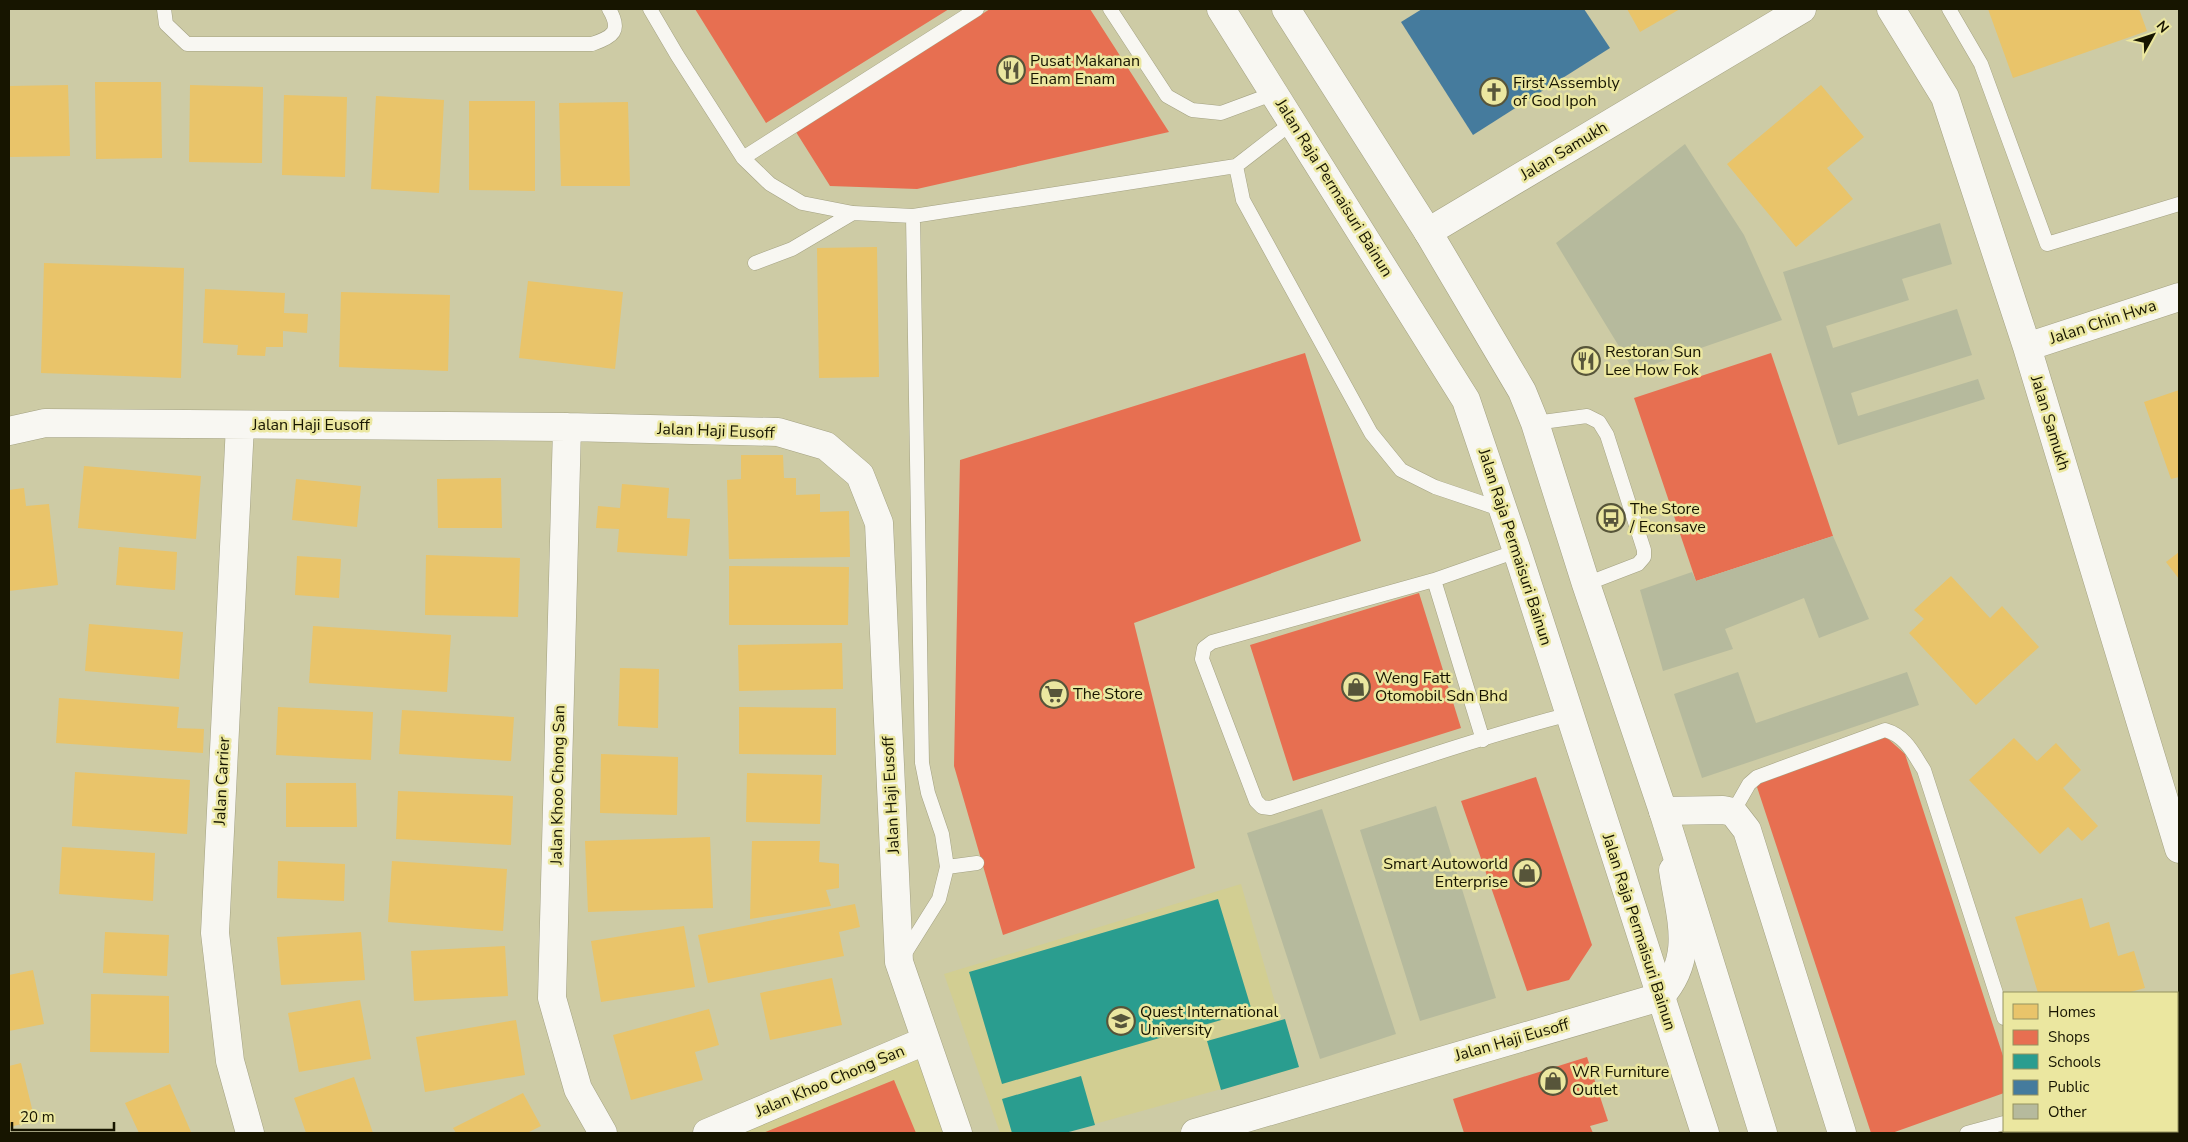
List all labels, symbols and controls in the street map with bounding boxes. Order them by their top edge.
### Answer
north arrow [2128,10,2178,60]
text: N [2152,17,2173,37]
place label: Pusat Makanan Enam Enam [1030,50,1140,90]
restaurant icon: Pusat Makanan Enam Enam [996,55,1026,85]
place label: First Assembly of God Ipoh [1513,72,1620,112]
church icon: First Assembly of God Ipoh [1479,77,1509,107]
street label: Jalan Raja Permaisuri Bainun [1270,94,1398,281]
street label: Jalan Samukh [1515,116,1612,186]
street label: Jalan Chin Hwa [2046,294,2159,350]
place label: Restoran Sun Lee How Fok [1605,341,1701,381]
restaurant icon: Restoran Sun Lee How Fok [1571,346,1601,376]
street label: Jalan Samukh [2025,372,2075,473]
street label: Jalan Haji Eusoff [251,414,370,436]
street label: Jalan Haji Eusoff [656,418,776,444]
street label: Jalan Raja Permaisuri Bainun [1472,445,1557,648]
place label: The Store / Econsave [1629,498,1706,538]
bus stop icon: The Store / Econsave [1596,503,1626,533]
place label: Weng Fatt Otomobil Sdn Bhd [1375,667,1508,707]
shop icon: Weng Fatt Otomobil Sdn Bhd [1341,672,1371,702]
supermarket icon: The Store [1039,679,1069,709]
place label: The Store [1073,683,1143,705]
street label: Jalan Khoo Chong San [546,705,570,866]
street label: Jalan Haji Eusoff [877,735,905,855]
street label: Jalan Carrier [209,736,235,827]
street label: Jalan Raja Permaisuri Bainun [1596,830,1681,1033]
place label: Smart Autoworld Enterprise [1383,853,1508,893]
shop icon: Smart Autoworld Enterprise [1512,858,1542,888]
legend [2003,992,2178,1132]
place label: Quest International University [1140,1001,1278,1041]
text: Homes [2048,1002,2096,1022]
school or university icon: Quest International University [1106,1006,1136,1036]
street label: Jalan Haji Eusoff [1452,1013,1572,1067]
text: Shops [2048,1027,2090,1047]
street label: Jalan Khoo Chong San [751,1040,908,1123]
text: Schools [2048,1052,2101,1072]
place label: WR Furniture Outlet [1572,1061,1669,1101]
shop icon: WR Furniture Outlet [1538,1066,1568,1096]
text: Public [2048,1077,2089,1097]
scale bar [12,1100,115,1132]
text: Other [2048,1102,2087,1122]
text: 20 m [20,1107,55,1127]

